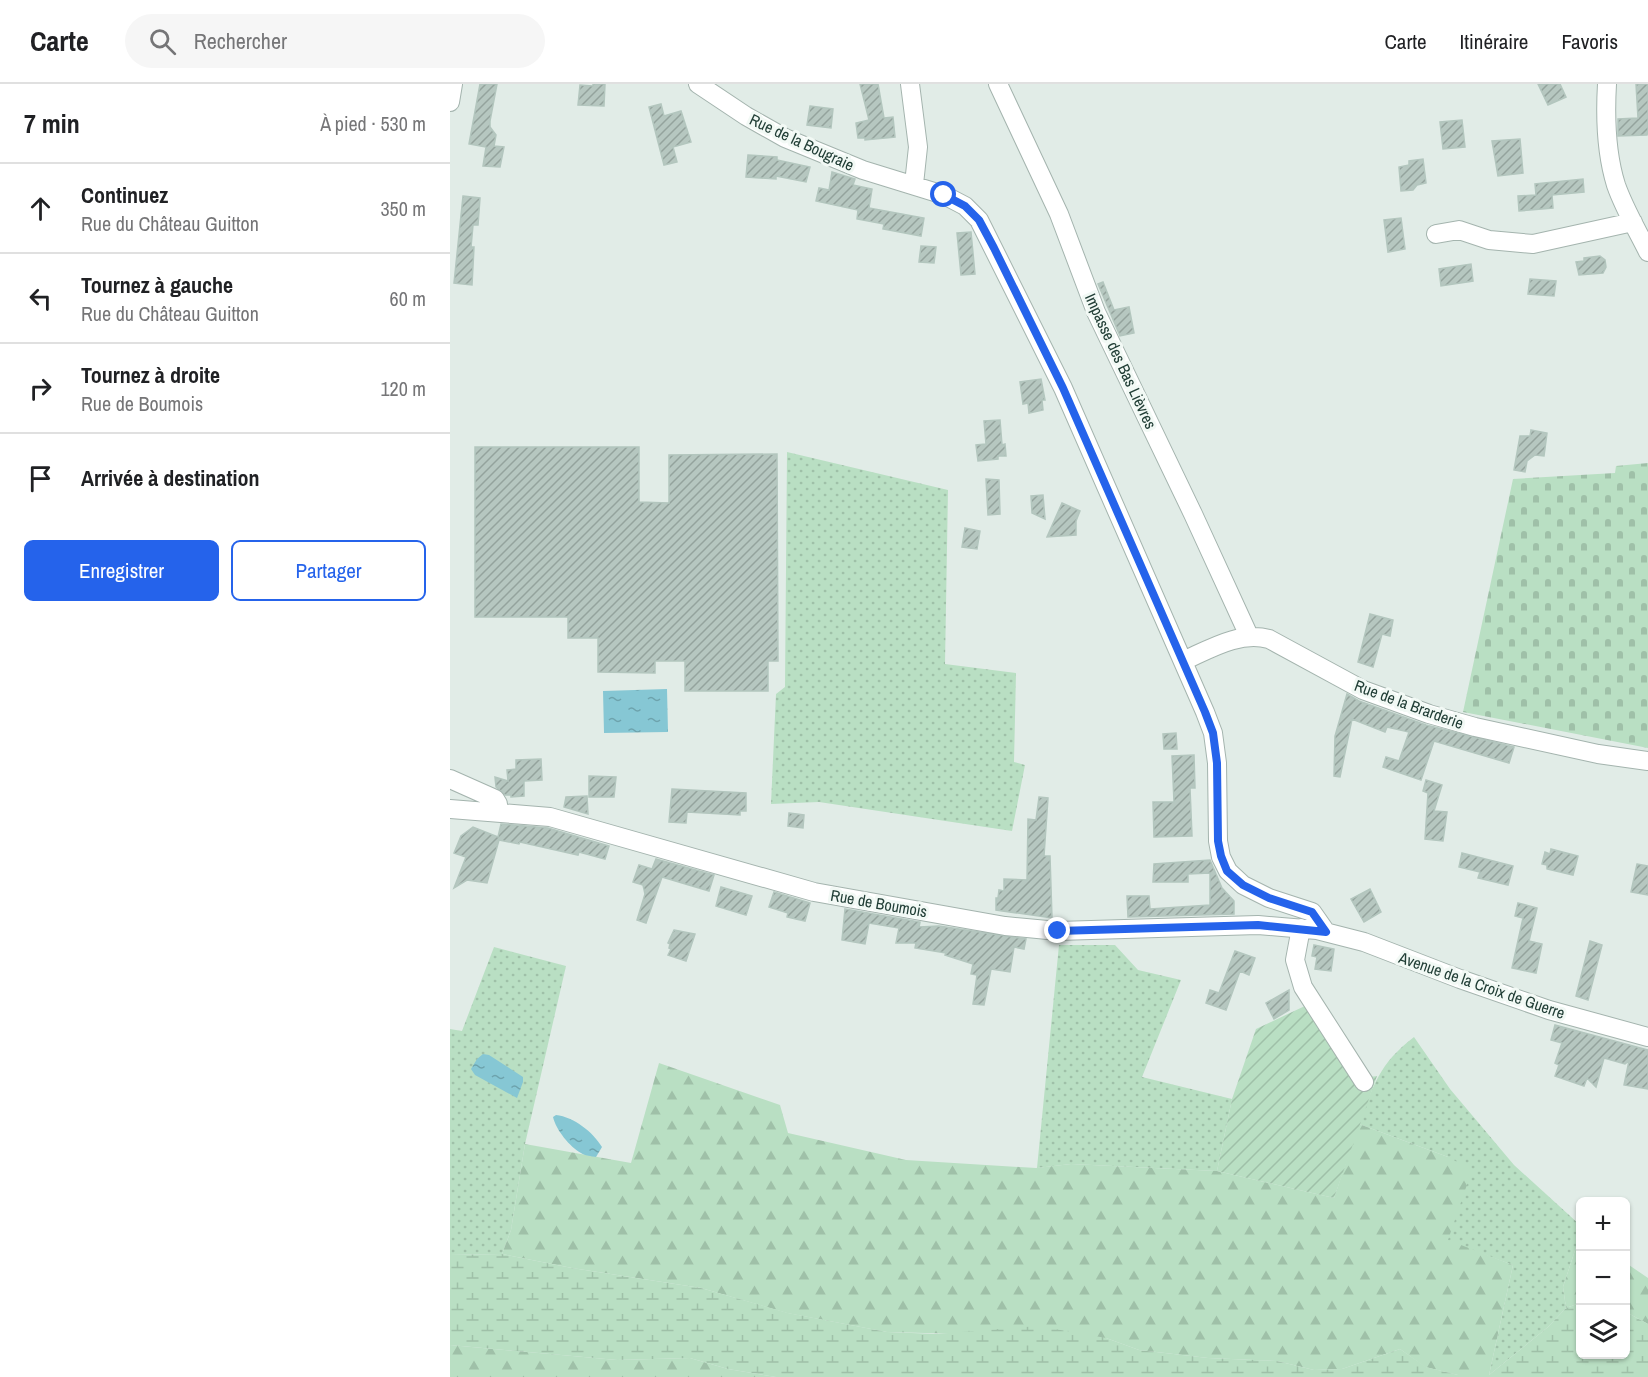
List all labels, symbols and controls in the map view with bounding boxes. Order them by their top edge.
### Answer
search box [125,14,545,68]
text: Carte [30,22,89,60]
icon: search [146,25,179,58]
text: Rechercher [194,26,287,56]
text: Carte [1384,27,1427,56]
text: Itinéraire [1460,27,1528,56]
text: Favoris [1561,27,1618,56]
text: 7 min [24,106,80,141]
street label: Rue de la Bougraie [746,108,858,176]
text: À pied · 530 m [320,110,426,137]
text: Continuez [81,180,168,210]
route start [930,181,956,207]
icon: ahead [24,192,57,225]
text: 350 m [380,195,426,222]
text: Rue du Château Guitton [81,210,259,237]
text: Tournez à gauche [81,270,233,300]
icon: left [24,282,57,315]
text: 60 m [390,285,426,312]
street label: Impasse des Bas Lièvres [1080,290,1162,432]
text: Rue du Château Guitton [81,300,259,327]
text: Tournez à droite [81,360,220,390]
icon: right [24,372,57,405]
text: 120 m [380,375,426,402]
text: Rue de Boumois [81,390,203,417]
icon: arrive [24,462,57,495]
text: Arrivée à destination [81,463,259,493]
button: Enregistrer [24,540,219,601]
button: Partager [231,540,426,601]
street label: Rue de la Brarderie [1351,674,1467,734]
street label: Rue de Boumois [829,884,929,922]
route end [1044,917,1070,943]
street label: Avenue de la Croix de Guerre [1395,946,1568,1024]
map controls [1576,1197,1630,1359]
button: + [1576,1197,1630,1251]
button: − [1576,1251,1630,1305]
button: layers [1576,1305,1630,1359]

